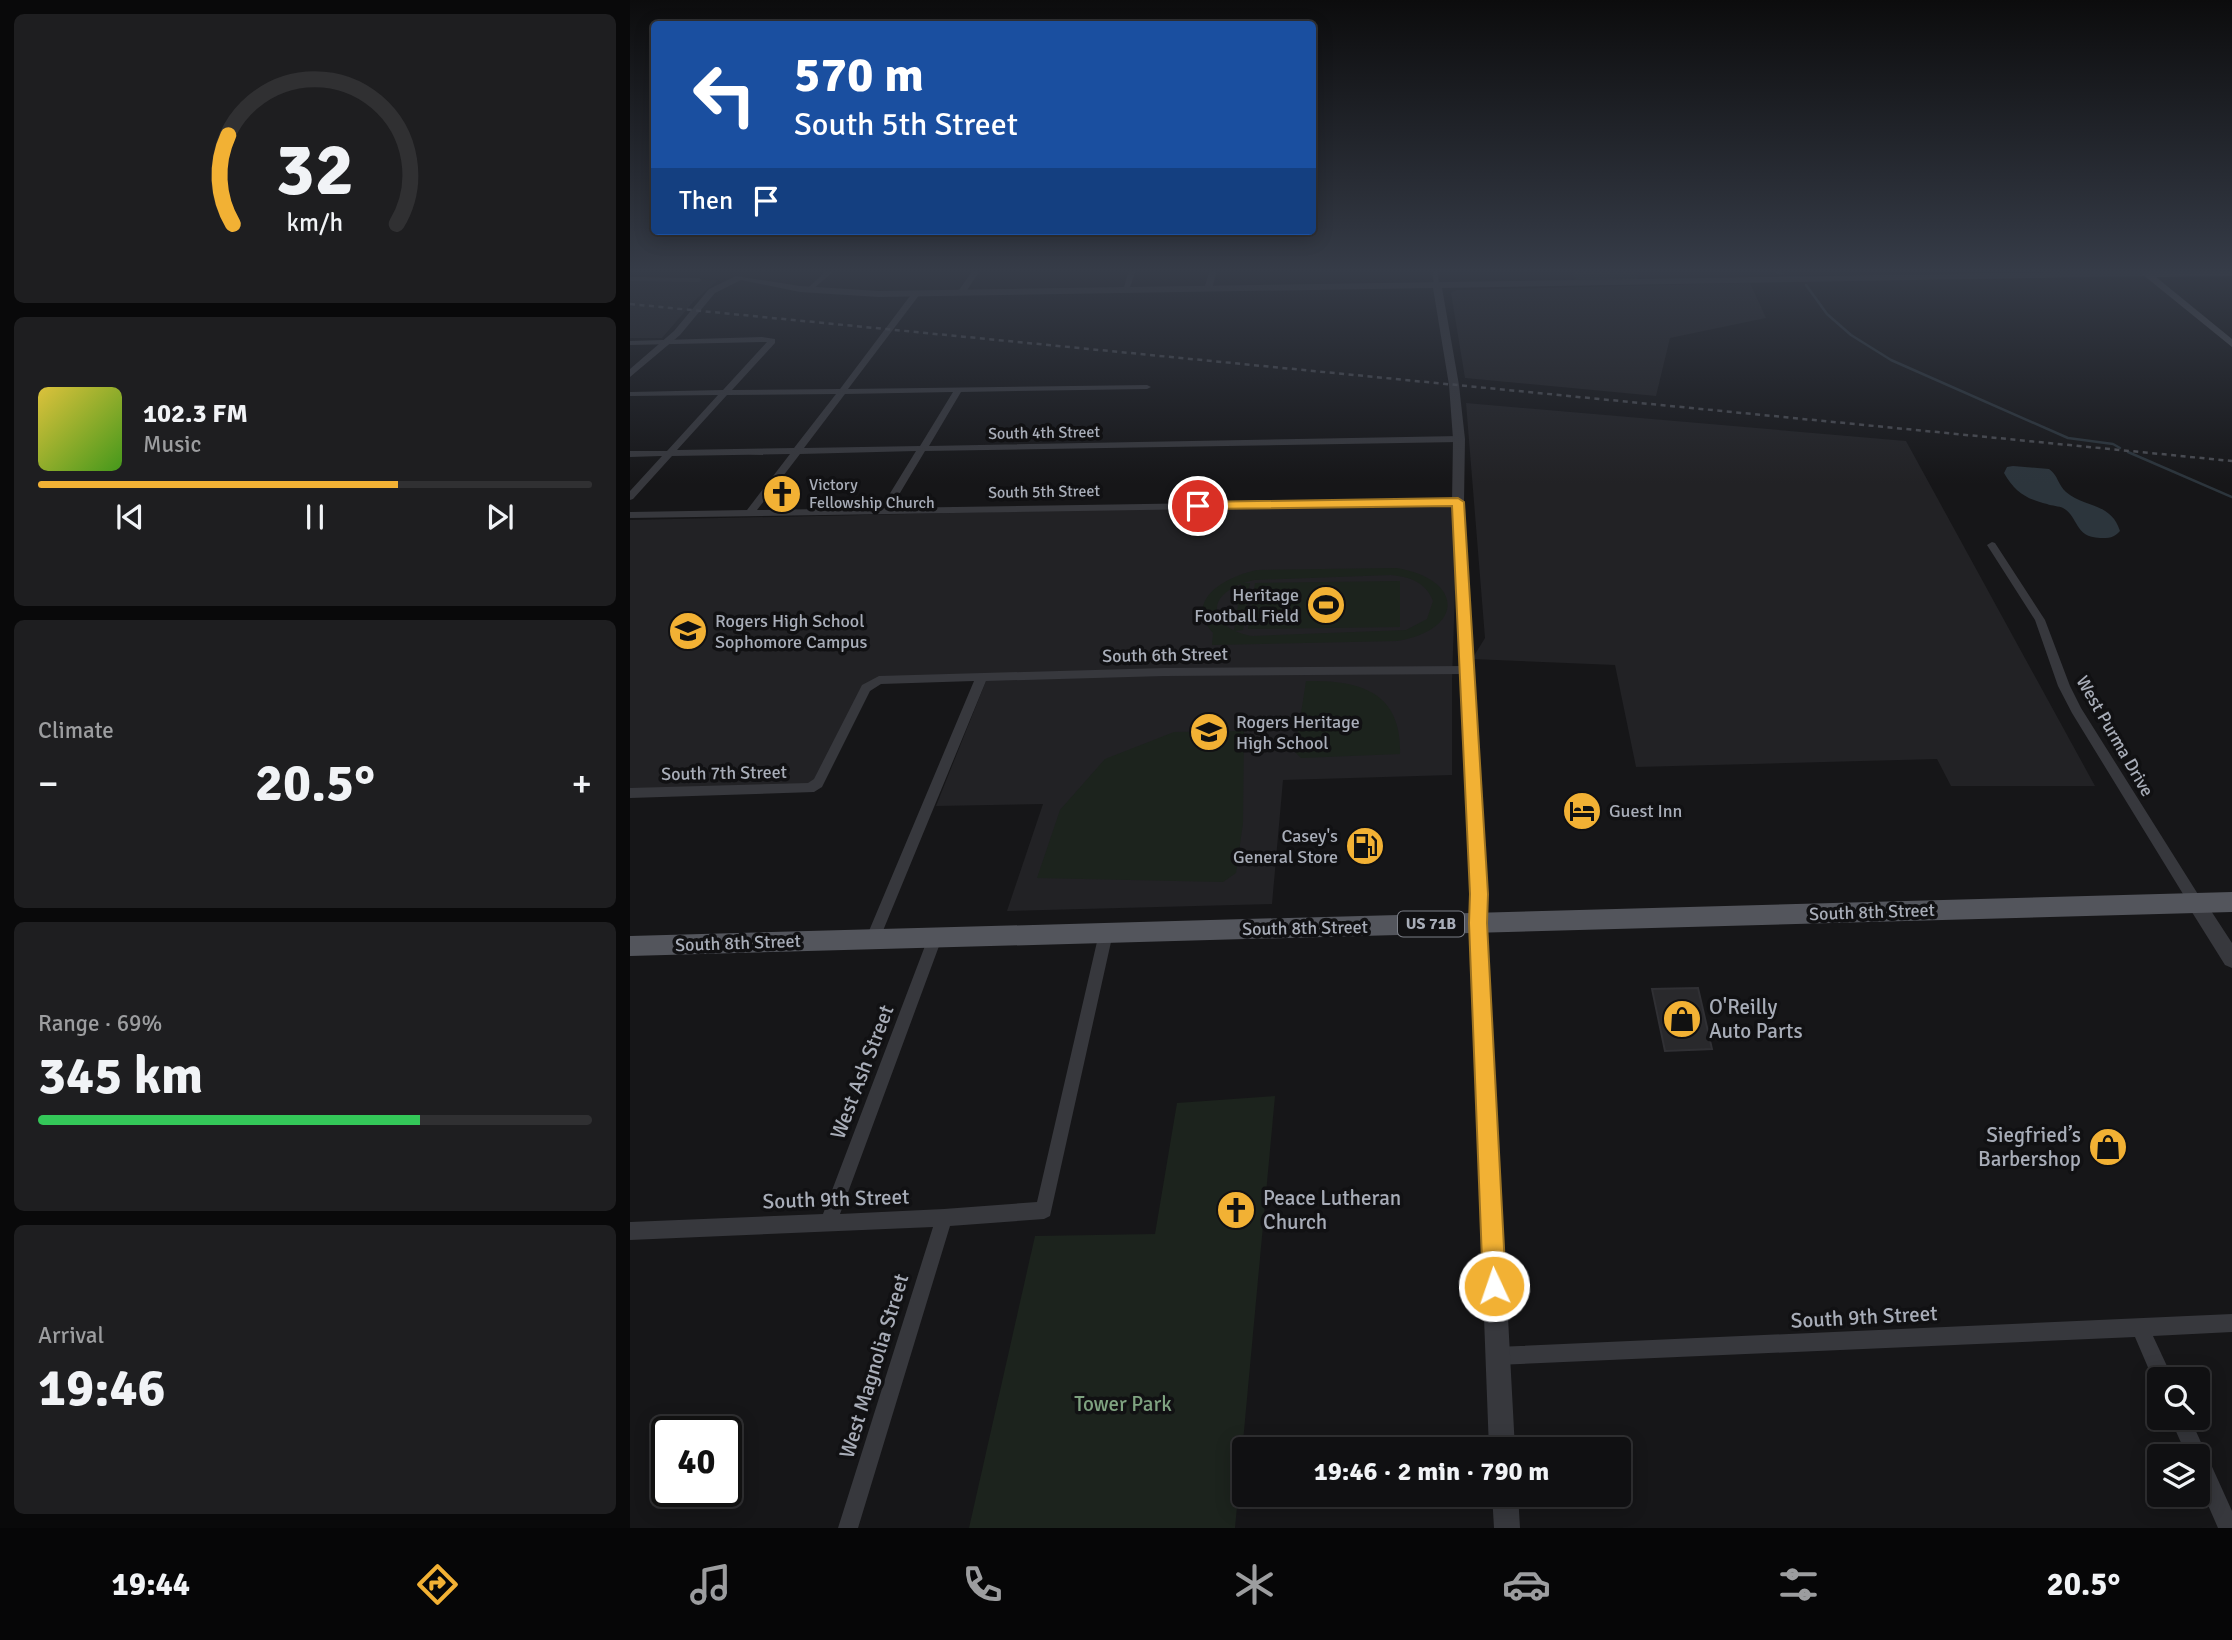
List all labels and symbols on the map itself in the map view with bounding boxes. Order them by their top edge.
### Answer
street label: South 4th Street [988,422,1101,444]
church icon: Victory Fellowship Church [761,473,803,515]
place label: Victory Fellowship Church [809,475,935,513]
pin [1168,476,1228,536]
street label: South 5th Street [988,481,1101,503]
place label: Heritage Football Field [1194,584,1299,627]
sports icon: Heritage Football Field [1305,584,1347,626]
school or university icon: Rogers High School Sophomore Campus [667,610,709,652]
place label: Rogers High School Sophomore Campus [715,610,868,653]
street label: South 6th Street [1102,643,1228,667]
street label: West Purma Drive [2072,672,2158,800]
school or university icon: Rogers Heritage High School [1188,711,1230,753]
place label: Rogers Heritage High School [1236,711,1360,754]
street label: South 7th Street [661,761,787,785]
hotel icon: Guest Inn [1561,790,1603,832]
place label: Guest Inn [1609,800,1682,822]
place label: Casey's General Store [1233,825,1338,868]
fuel station icon: Casey's General Store [1344,825,1386,867]
street label: South 8th Street [1809,899,1935,925]
road number: US 71B [1398,912,1464,936]
street label: South 8th Street [1242,916,1368,940]
street label: South 8th Street [675,930,801,956]
place label: O'Reilly Auto Parts [1709,994,1803,1044]
shop icon: O'Reilly Auto Parts [1661,998,1703,1040]
street label: West Ash Street [825,1001,899,1143]
place label: Siegfried’s Barbershop [1978,1122,2081,1172]
shop icon: Siegfried’s Barbershop [2087,1126,2129,1168]
street label: South 9th Street [762,1183,910,1215]
place label: Peace Lutheran Church [1263,1185,1401,1235]
church icon: Peace Lutheran Church [1215,1189,1257,1231]
position arrow [1457,1249,1531,1323]
street label: West Magnolia Street [834,1271,914,1461]
street label: South 9th Street [1790,1300,1938,1334]
park label: Tower Park [1074,1391,1172,1417]
speed limit sign: 40 [651,1416,742,1507]

